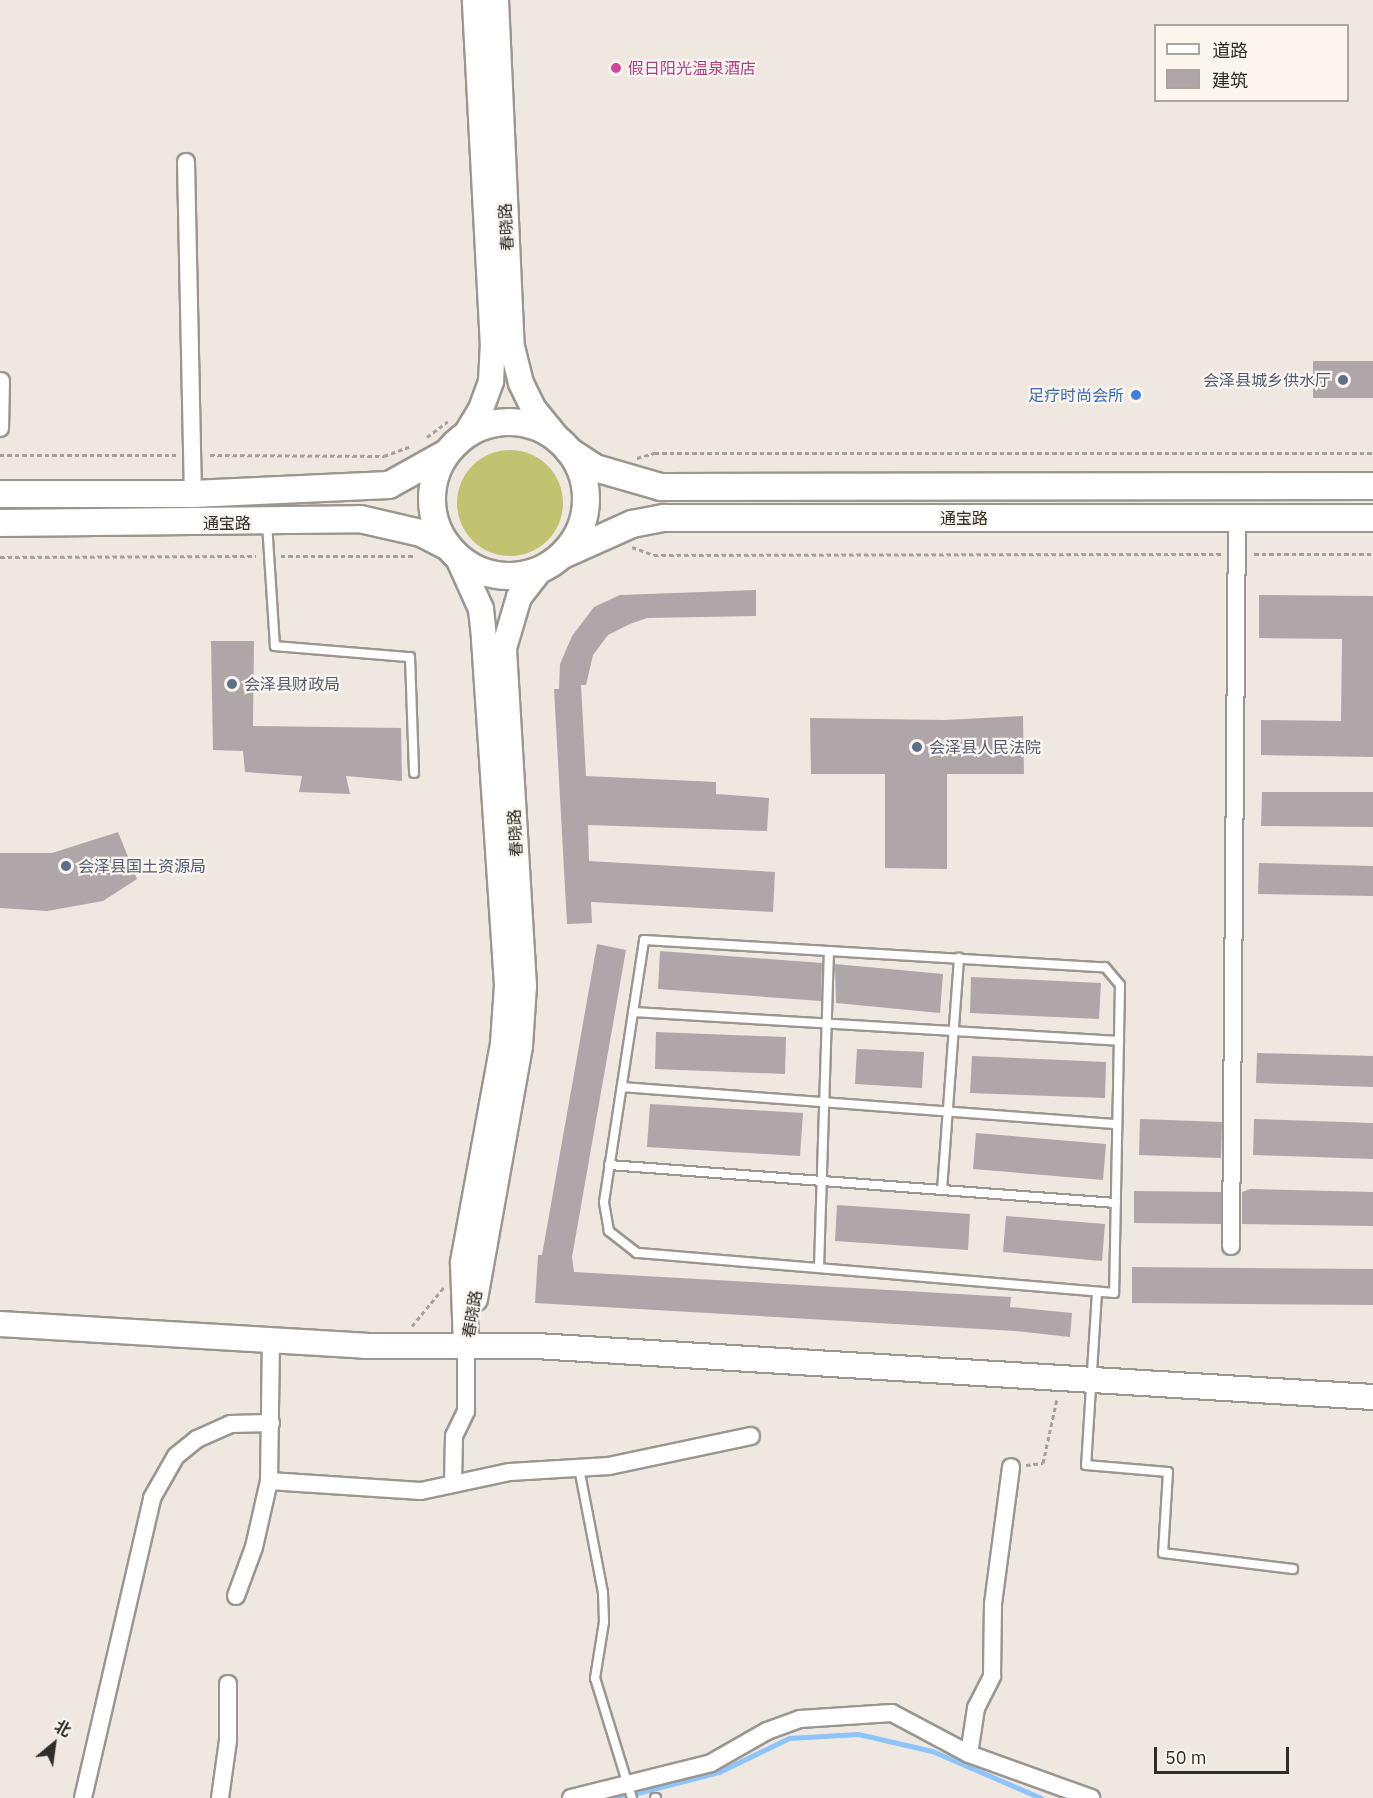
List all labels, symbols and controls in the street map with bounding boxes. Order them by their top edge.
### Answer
legend [1154,24,1349,102]
text: 道路 [1212,39,1248,62]
place label: 假日阳光温泉酒店 [628,58,756,78]
marker: 假日阳光温泉酒店 [609,61,623,75]
text: 建筑 [1212,69,1248,92]
street label: 春晓路 [495,203,517,251]
place label: 会泽县城乡供水厅 [1203,370,1331,390]
marker: 会泽县城乡供水厅 [1336,373,1350,387]
place label: 足疗时尚会所 [1028,385,1124,405]
marker: 足疗时尚会所 [1129,388,1143,402]
street label: 通宝路 [940,508,988,528]
street label: 通宝路 [203,513,251,533]
place label: 会泽县财政局 [244,674,340,694]
marker: 会泽县财政局 [225,677,239,691]
place label: 会泽县人民法院 [929,737,1041,757]
marker: 会泽县人民法院 [910,740,924,754]
street label: 春晓路 [504,809,526,857]
place label: 会泽县国土资源局 [78,856,206,876]
marker: 会泽县国土资源局 [59,859,73,873]
street label: 春晓路 [458,1289,486,1339]
north arrow [24,1714,84,1774]
text: 北 [51,1716,75,1741]
scale bar [1157,1735,1292,1773]
text: 50 m [1165,1746,1207,1769]

